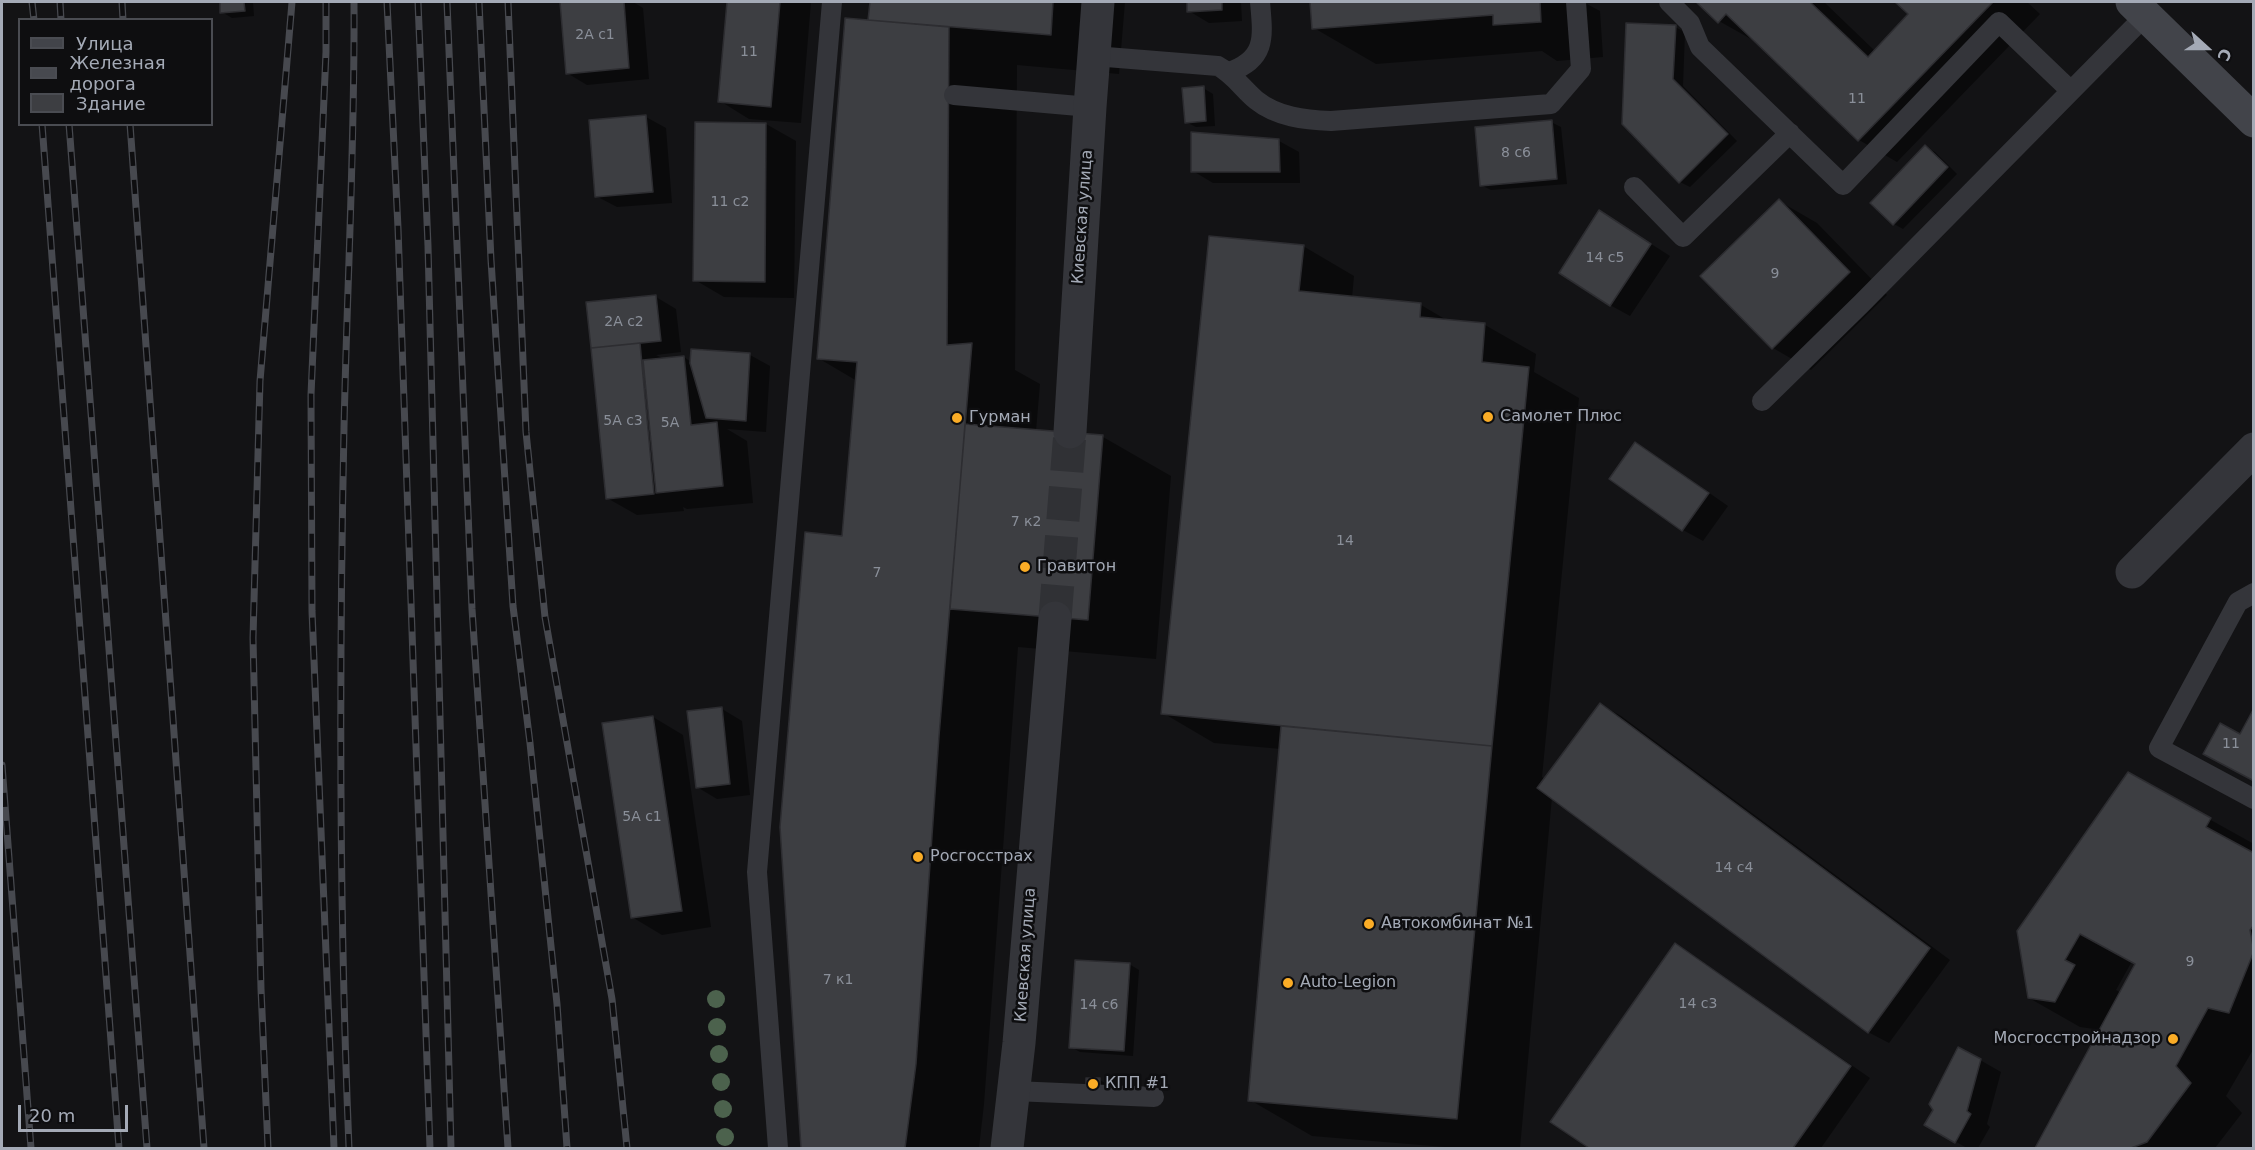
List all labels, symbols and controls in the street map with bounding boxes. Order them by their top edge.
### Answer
legend [18,18,213,126]
north arrow [2177,18,2237,78]
house number: 2А с1 [575,27,615,43]
text: Улица [76,33,133,54]
house number: 11 [740,44,758,60]
text: С [2213,46,2235,64]
text: Железная дорога [69,52,166,94]
house number: 11 [1848,91,1866,107]
text: Здание [76,93,146,114]
house number: 8 с6 [1501,145,1531,161]
street label: Киевская улица [1069,149,1097,285]
house number: 11 с2 [711,194,749,210]
house number: 14 с5 [1586,250,1624,266]
house number: 9 [1771,266,1779,282]
house number: 2А с2 [604,314,644,330]
place label: Самолет Плюс [1500,407,1622,427]
place label: Гурман [969,408,1031,428]
marker: Самолет Плюс [1481,410,1495,424]
marker: Гурман [950,411,964,425]
house number: 5А с3 [603,413,643,429]
house number: 5А [661,415,679,431]
house number: 7 к2 [1011,514,1041,530]
house number: 14 [1336,533,1354,549]
place label: Гравитон [1037,557,1116,577]
marker: Гравитон [1018,560,1032,574]
house number: 7 [873,565,881,581]
house number: 11 [2222,736,2240,752]
house number: 5А с1 [622,809,662,825]
place label: Росгосстрах [930,847,1033,867]
marker: Росгосстрах [911,850,925,864]
house number: 14 с4 [1715,860,1753,876]
street label: Киевская улица [1012,887,1040,1023]
place label: Автокомбинат №1 [1381,914,1534,934]
marker: Автокомбинат №1 [1362,917,1376,931]
house number: 9 [2186,954,2194,970]
house number: 7 к1 [823,972,853,988]
place label: Auto-Legion [1300,973,1396,993]
marker: Auto-Legion [1281,976,1295,990]
house number: 14 с3 [1679,996,1717,1012]
house number: 14 с6 [1080,997,1118,1013]
place label: Мосгосстройнадзор [1993,1029,2161,1049]
marker: Мосгосстройнадзор [2166,1032,2180,1046]
place label: КПП #1 [1105,1074,1169,1094]
marker: КПП #1 [1086,1077,1100,1091]
scale bar [21,1093,130,1131]
text: 20 m [29,1105,75,1126]

